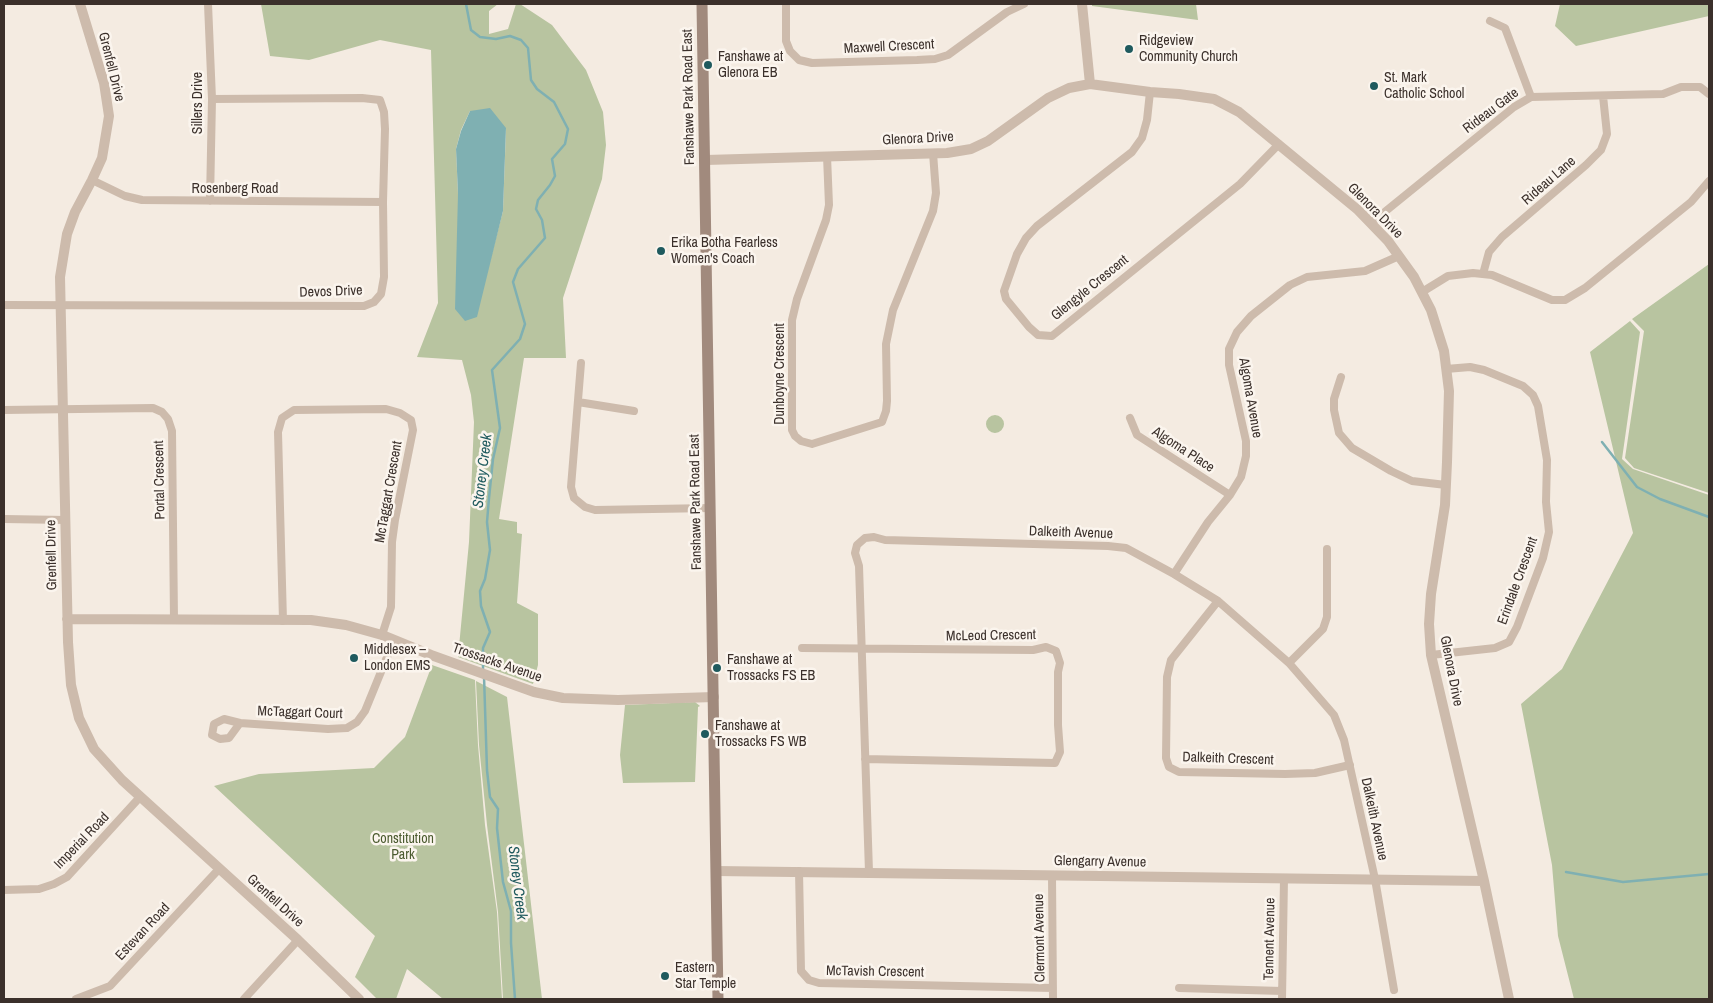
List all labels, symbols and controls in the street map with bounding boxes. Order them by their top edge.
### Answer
street label: Fanshawe Park Road East [679,29,699,165]
street label: Grenfell Drive [94,31,128,103]
place label: Ridgeview Community Church [1139,33,1238,65]
street label: Maxwell Crescent [843,36,935,58]
marker: Ridgeview Community Church [1123,43,1135,55]
place label: Fanshawe at Glenora EB [718,49,783,82]
marker: Fanshawe at Glenora EB [702,59,714,71]
place label: St. Mark Catholic School [1384,70,1464,102]
street label: Sillers Drive [190,72,206,134]
marker: St. Mark Catholic School [1368,80,1380,92]
street label: Rideau Gate [1460,85,1522,137]
street label: Glenora Drive [882,129,954,149]
street label: Rideau Lane [1519,153,1579,209]
street label: Glenora Drive [1344,180,1406,242]
street label: Rosenberg Road [192,181,278,197]
place label: Erika Botha Fearless Women's Coach [671,235,778,268]
marker: Erika Botha Fearless Women's Coach [655,245,667,257]
street label: Glengyle Crescent [1048,252,1132,324]
street label: Devos Drive [299,283,363,301]
street label: Dunboyne Crescent [772,323,788,425]
street label: Algoma Avenue [1235,357,1265,439]
street label: Algoma Place [1149,424,1217,476]
water label: Stoney Creek [470,433,496,509]
street label: Fanshawe Park Road East [686,434,706,570]
street label: Portal Crescent [151,440,169,520]
street label: McTaggart Crescent [372,440,406,544]
street label: Grenfell Drive [43,519,61,591]
street label: Dalkeith Avenue [1029,523,1113,543]
street label: Erindale Crescent [1494,535,1542,627]
street label: McLeod Crescent [946,627,1036,645]
street label: Glenora Drive [1436,634,1466,708]
street label: Trossacks Avenue [450,640,544,686]
place label: Middlesex – London EMS [364,642,430,674]
marker: Middlesex – London EMS [348,652,360,664]
place label: Fanshawe at Trossacks FS EB [727,652,815,684]
marker: Fanshawe at Trossacks FS EB [711,662,723,674]
street label: McTaggart Court [257,703,343,723]
place label: Fanshawe at Trossacks FS WB [715,718,806,750]
marker: Fanshawe at Trossacks FS WB [699,728,711,740]
street label: Dalkeith Crescent [1182,749,1274,769]
street label: Dalkeith Avenue [1357,776,1391,862]
street label: Imperial Road [51,809,113,873]
park label: Constitution Park [372,831,434,864]
water label: Stoney Creek [504,845,530,921]
street label: Glengarry Avenue [1054,853,1146,871]
street label: Grenfell Drive [243,871,307,931]
street label: Clermont Avenue [1031,894,1049,982]
street label: Tennent Avenue [1261,897,1279,981]
street label: Estevan Road [112,900,174,964]
place label: Eastern Star Temple [675,960,736,992]
street label: McTavish Crescent [826,963,924,981]
marker: Eastern Star Temple [659,970,671,982]

